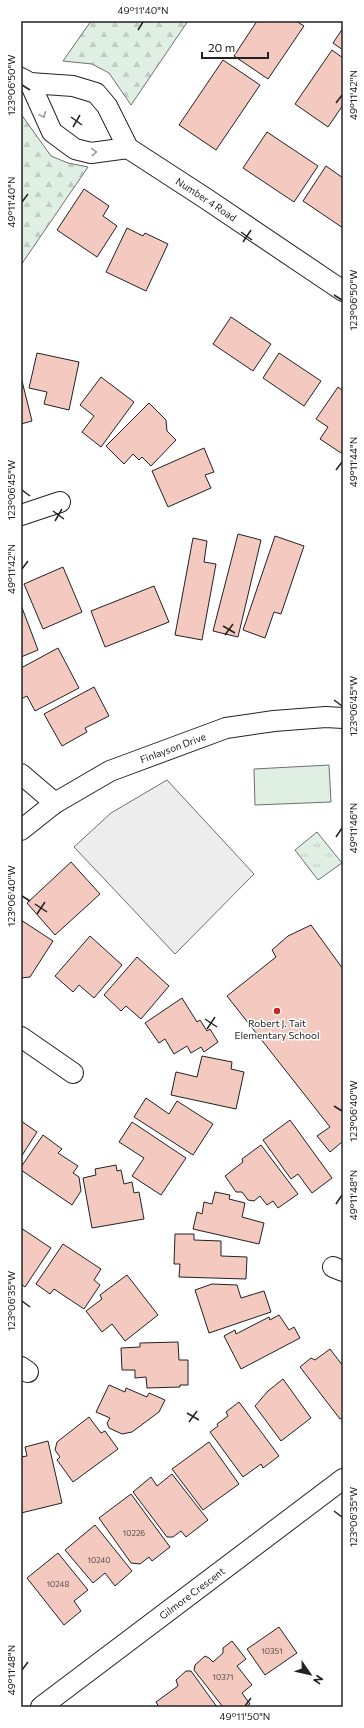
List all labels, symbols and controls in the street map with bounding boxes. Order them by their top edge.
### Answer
text: 49°11'40"N [117,4,169,16]
scale bar [202,34,268,60]
text: 20 m [208,40,235,54]
text: 123°06'50"W [5,54,17,116]
text: 49°11'42"N [347,70,359,120]
one-way arrow [39,111,47,118]
one-way arrow [92,148,98,156]
street label: Number 4 Road [174,175,239,224]
text: 49°11'40"N [5,176,17,228]
text: 123°06'50"W [347,269,359,331]
text: 49°11'44"N [347,437,359,487]
text: 123°06'45"W [5,460,17,520]
text: 49°11'42"N [5,544,17,594]
text: 123°06'45"W [347,676,359,736]
street label: Finlayson Drive [138,730,207,765]
text: 49°11'46"N [347,803,359,853]
text: 123°06'40"W [5,865,17,927]
marker: Robert J. Tait Elementary School [272,1006,282,1016]
place label: Robert J. Tait Elementary School [235,1017,319,1041]
text: 123°06'40"W [347,1080,359,1142]
text: 49°11'48"N [347,1170,359,1220]
text: 123°06'35"W [5,1271,17,1331]
text: 123°06'35"W [347,1487,359,1547]
house number: 10226 [123,1528,145,1538]
house number: 10240 [88,1555,110,1565]
street label: Gilmore Crescent [157,1565,227,1622]
house number: 10248 [47,1579,69,1589]
text: 49°11'48"N [5,1645,17,1695]
house number: 10351 [261,1646,283,1656]
north arrow [290,1654,330,1694]
house number: 10371 [213,1672,233,1682]
text: N [311,1673,326,1687]
text: 49°11'50"N [220,1710,270,1722]

